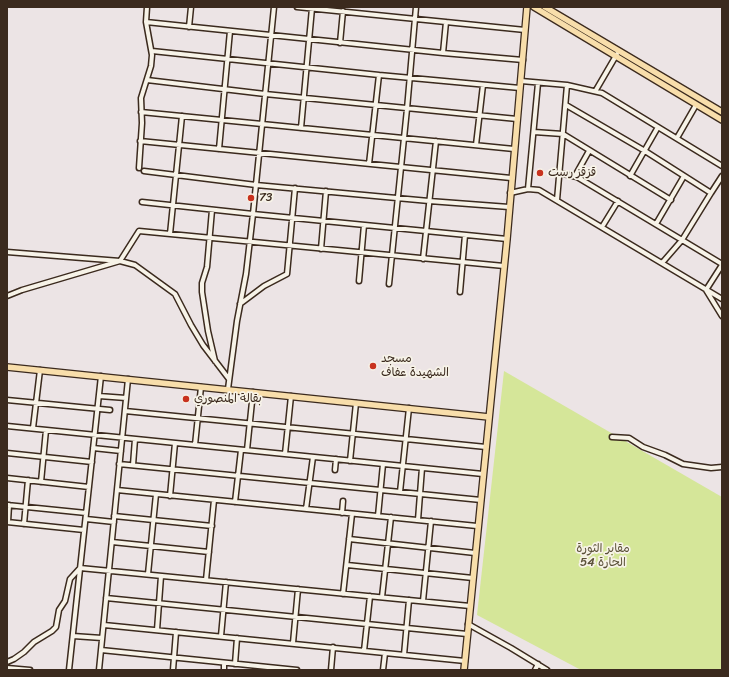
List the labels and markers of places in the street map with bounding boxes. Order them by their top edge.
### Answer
place label: قزقز رست [548,166,596,180]
marker: قزقز رست [535,168,545,178]
place label: 73 [259,191,272,205]
marker: 73 [246,193,256,203]
place label: مسجد الشهيدة عفاف [381,352,449,380]
marker: مسجد الشهيدة عفاف [368,361,378,371]
place label: بقالة المنصوري [194,392,262,406]
marker: بقالة المنصوري [181,394,191,404]

